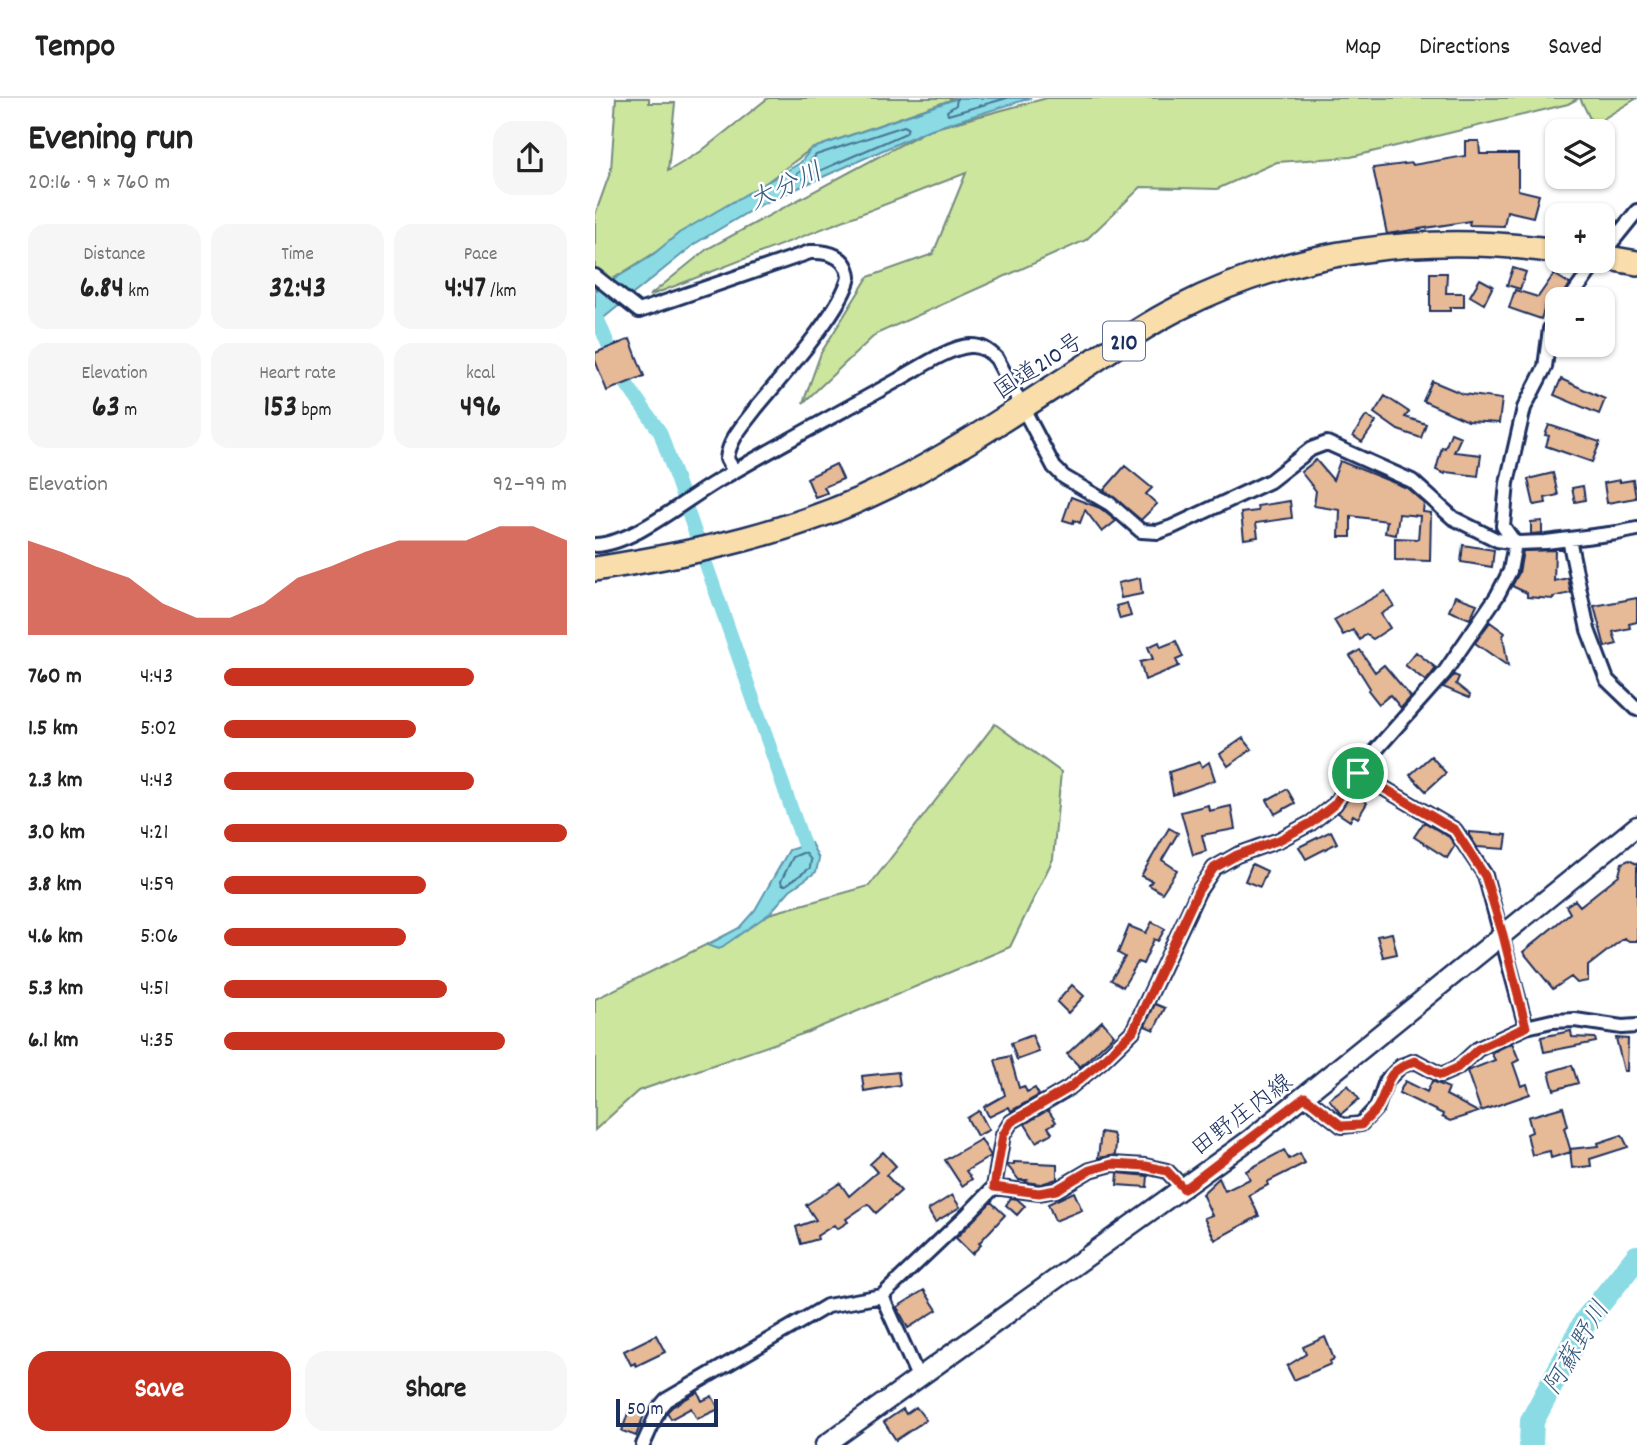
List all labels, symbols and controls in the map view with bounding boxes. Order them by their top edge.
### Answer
text: Tempo [35,25,115,72]
text: Map [1345,31,1381,65]
text: Directions [1419,31,1510,65]
text: Saved [1548,31,1602,65]
text: Evening run [28,113,193,168]
map controls [1545,119,1615,357]
button: layers [1545,119,1615,189]
button: share [493,121,567,195]
water label: 大分川 [743,155,830,221]
text: 20:16 · 9 × 760 m [28,167,170,200]
button: + [1545,203,1615,273]
text: Distance [84,242,145,269]
text: Time [281,242,314,269]
text: Pace [464,242,497,269]
text: 6.84 [80,269,124,312]
text: 32:43 [269,269,326,312]
text: 4:47 [445,269,486,312]
text: km [124,279,149,306]
text: /km [486,279,516,306]
button: − [1545,287,1615,357]
road number: 210 [1103,322,1145,360]
street label: 国道210号 [988,326,1091,409]
text: Elevation [81,361,148,388]
text: Heart rate [259,361,336,388]
text: kcal [466,361,495,388]
text: 63 [92,388,120,431]
text: 153 [263,388,297,431]
text: 496 [460,388,501,431]
text: m [120,398,137,425]
text: bpm [297,398,332,425]
text: Elevation [28,469,108,502]
text: 92–99 m [493,469,567,502]
text: 760 m [28,661,82,694]
text: 4:43 [140,661,173,694]
text: 1.5 km [28,713,78,746]
text: 5:02 [140,713,177,746]
pin [1328,743,1388,803]
icon: arrive [1339,754,1377,792]
text: 2.3 km [28,765,83,798]
text: 4:43 [140,765,173,798]
text: 3.0 km [28,817,85,850]
text: 4:21 [140,817,168,850]
text: 3.8 km [28,869,82,902]
text: 4:59 [140,869,175,902]
text: 4.6 km [28,921,83,954]
text: 5:06 [140,921,178,954]
text: 5.3 km [28,973,83,1006]
text: 4:51 [140,973,169,1006]
text: 6.1 km [28,1025,79,1058]
text: 4:35 [140,1025,174,1058]
street label: 田野庄内線 [1185,1067,1301,1166]
water label: 阿蘇野川 [1535,1295,1621,1403]
button: Save [28,1351,291,1431]
button: Share [305,1351,567,1431]
scale bar [616,1396,717,1428]
text: 50 m [627,1397,664,1424]

